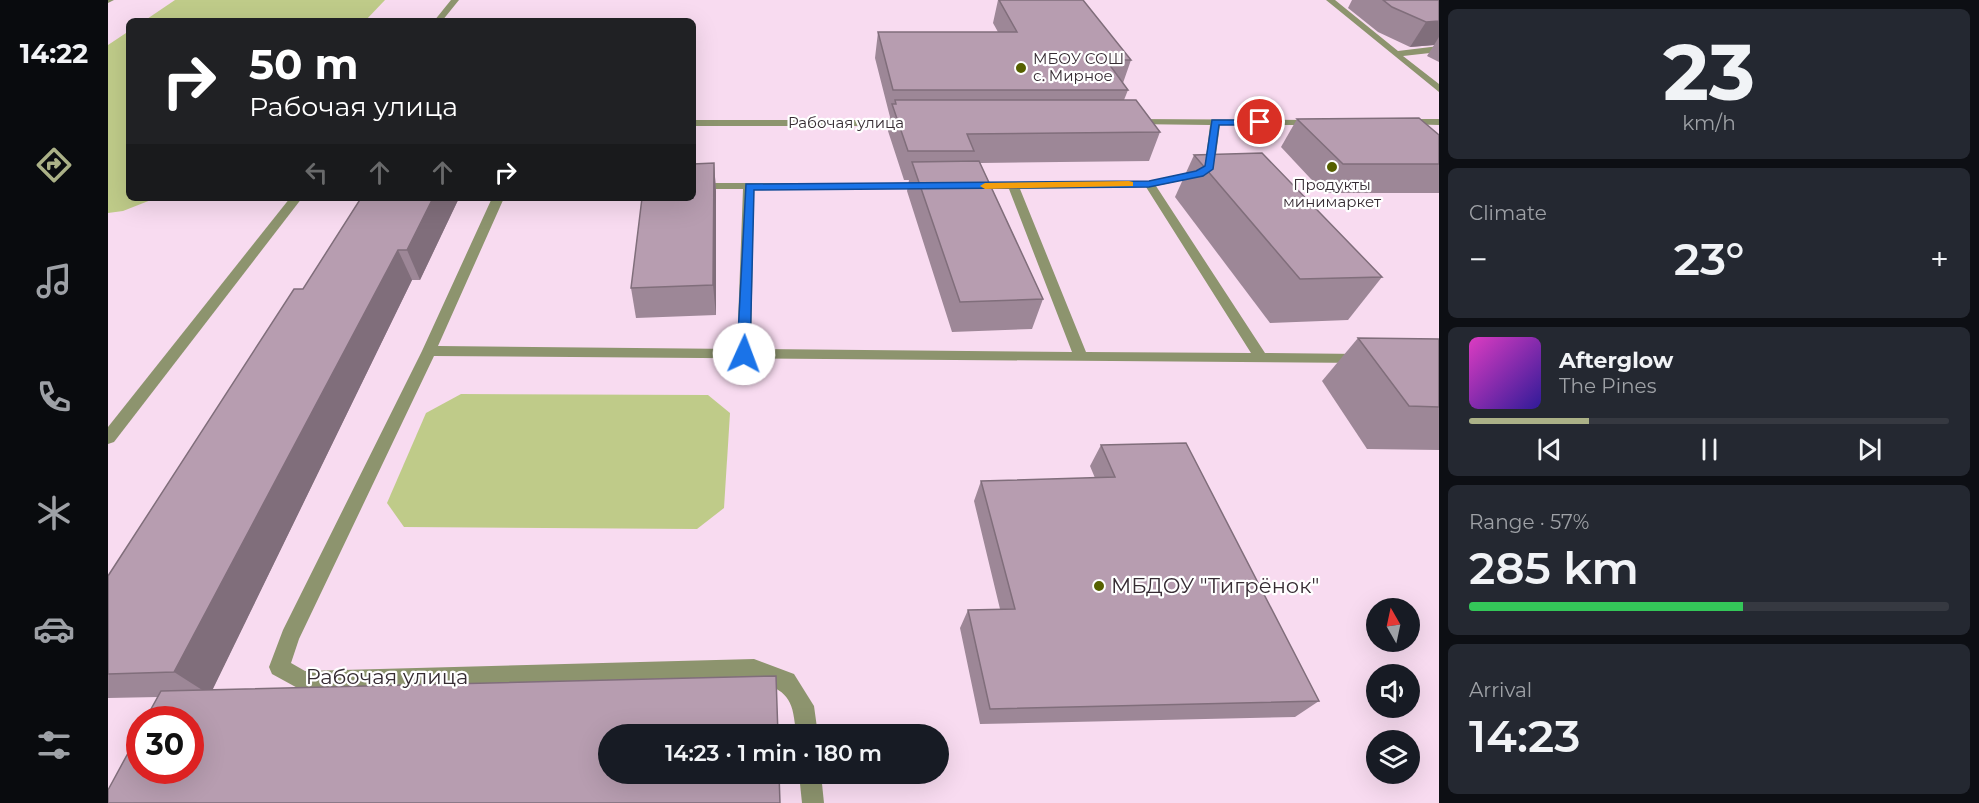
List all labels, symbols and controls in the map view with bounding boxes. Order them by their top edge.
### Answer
text: 23 [1663,24,1755,120]
text: 14:22 [20,37,88,70]
text: 50 m [249,38,358,90]
icon: right [150,42,228,120]
place label: МБОУ СОШ с. Мирное [1033,49,1124,85]
marker: МБОУ СОШ с. Мирное [1014,61,1028,75]
text: Рабочая улица [249,90,458,123]
pin [1234,96,1285,147]
icon: arrive [1243,105,1276,138]
text: km/h [1682,111,1736,135]
street label: Рабочая улица [788,113,904,132]
icon: directions [33,144,75,186]
icon: left [300,156,333,189]
icon: ahead [363,156,396,189]
icon: ahead [426,156,459,189]
icon: right [489,156,522,189]
marker: Продукты минимаркет [1325,160,1339,174]
place label: Продукты минимаркет [1283,175,1382,211]
text: Climate [1469,201,1547,225]
text: 23° [1674,231,1744,286]
text: − [1469,239,1488,279]
text: + [1930,239,1949,279]
icon: music [33,260,75,302]
position arrow [712,322,776,386]
text: Afterglow [1559,347,1673,374]
text: The Pines [1559,374,1656,398]
icon: phone [33,376,75,418]
icon: previous [1533,433,1566,466]
icon: pause [1693,433,1726,466]
icon: next [1853,433,1886,466]
icon: climate [33,492,75,534]
text: Range · 57% [1469,510,1589,534]
text: 285 km [1469,540,1639,595]
place label: МБДОУ "Тигрёнок" [1111,573,1319,598]
marker: МБДОУ "Тигрёнок" [1092,579,1106,593]
north arrow [1366,598,1420,652]
map controls [1366,598,1420,784]
icon: car [33,608,75,650]
street label: Рабочая улица [306,664,468,689]
button: sound [1366,664,1420,718]
text: Arrival [1469,678,1532,702]
speed limit sign: 30 [126,706,204,784]
text: 14:23 [1469,708,1580,763]
icon: filters [33,724,75,766]
button: layers [1366,730,1420,784]
text: 14:23 · 1 min · 180 m [665,740,882,767]

